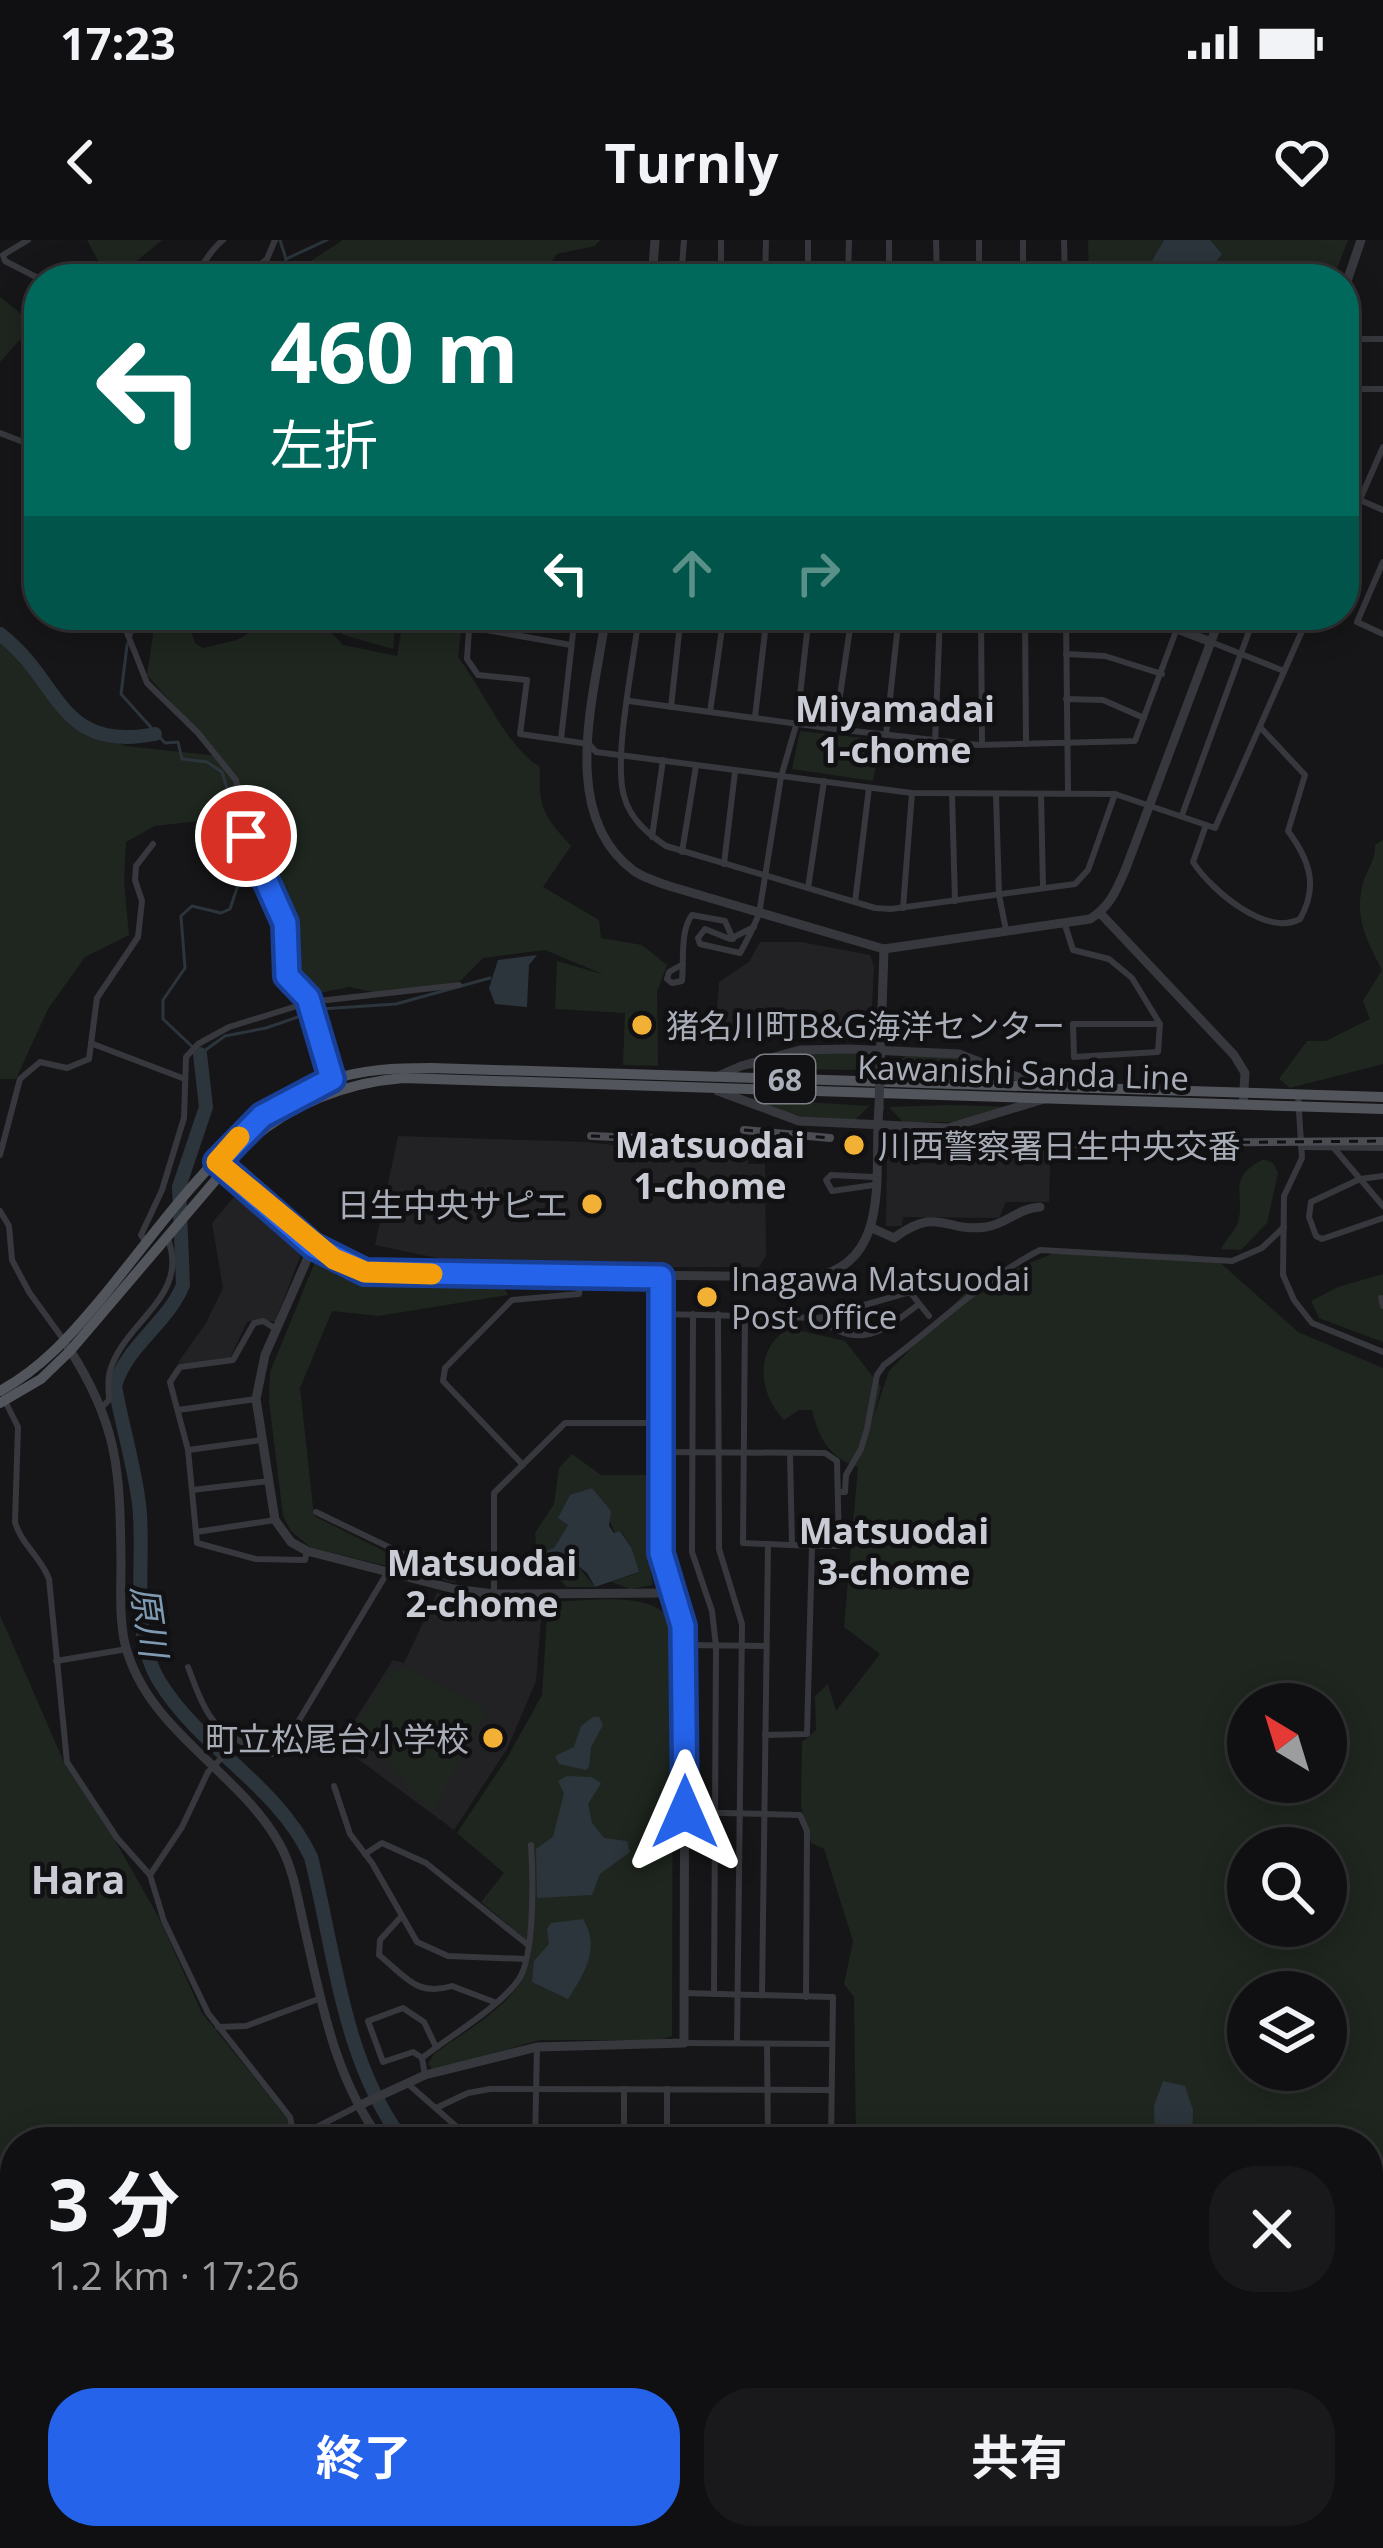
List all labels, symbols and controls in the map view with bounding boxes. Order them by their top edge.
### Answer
text: 17:23 [60,12,176,73]
text: Turnly [605,125,778,199]
icon: back [48,129,114,195]
icon: heart [1269,129,1335,195]
text: 460 m [270,293,518,408]
icon: left [72,312,228,468]
text: 左折 [270,407,378,481]
icon: left [533,540,599,606]
icon: ahead [659,540,725,606]
icon: right [785,540,851,606]
district label: Miyamadai 1-chome [795,684,995,774]
pin [195,785,297,887]
icon: arrive [213,803,279,869]
place label: 猪名川町B&G海洋センター [666,1003,1065,1048]
marker: 猪名川町B&G海洋センター [629,1012,655,1038]
street label: Kawanishi Sanda Line [856,1044,1190,1100]
road number: 68 [755,1055,815,1103]
district label: Matsuodai 1-chome [615,1120,805,1210]
place label: 川西警察署日生中央交番 [878,1123,1241,1168]
marker: 川西警察署日生中央交番 [841,1132,867,1158]
place label: 日生中央サピエ [337,1182,568,1227]
marker: 日生中央サピエ [579,1191,605,1217]
place label: Inagawa Matsuodai Post Office [731,1256,1030,1339]
marker: Inagawa Matsuodai Post Office [694,1284,720,1310]
district label: Matsuodai 3-chome [799,1506,989,1596]
district label: Matsuodai 2-chome [387,1538,577,1628]
water label: 原川 [121,1582,180,1664]
north arrow [1227,1683,1347,1803]
map controls [1227,1683,1347,2091]
place label: 町立松尾台小学校 [205,1716,469,1761]
marker: 町立松尾台小学校 [480,1725,506,1751]
position arrow [622,1749,748,1875]
button: search [1227,1827,1347,1947]
district label: Hara [31,1852,125,1905]
button: layers [1227,1971,1347,2091]
text: 3 分 [48,2154,180,2252]
button: close [1209,2166,1335,2292]
text: 1.2 km · 17:26 [48,2248,300,2301]
button: 終了 [48,2388,680,2526]
button: 共有 [704,2388,1335,2526]

